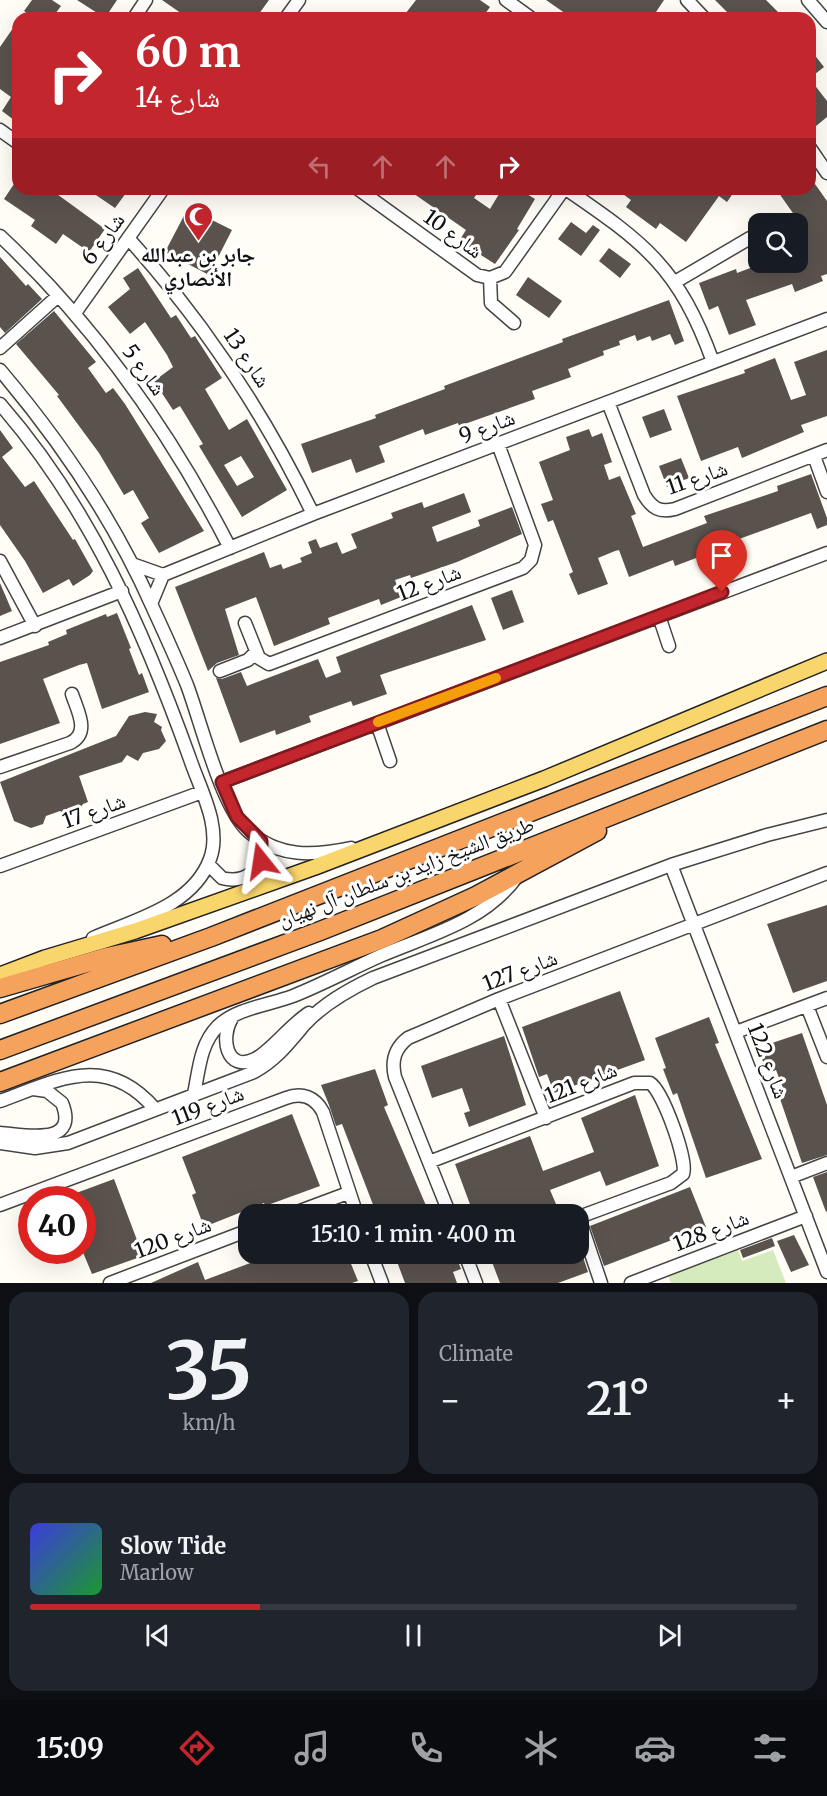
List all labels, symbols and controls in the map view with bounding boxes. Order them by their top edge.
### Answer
text: 60 m [135,26,241,78]
icon: right [36,36,114,114]
text: شارع 14 [135,80,220,114]
icon: left [303,150,336,183]
icon: ahead [366,150,399,183]
icon: ahead [429,150,462,183]
icon: right [492,150,525,183]
mosque icon: جابر بن عبدالله الأنصاري [182,200,214,242]
street label: شارع 10 [418,203,488,264]
street label: شارع 6 [75,207,130,270]
map controls [748,213,808,273]
button: search [748,213,808,273]
place label: جابر بن عبدالله الأنصاري [141,241,255,295]
street label: شارع 13 [218,323,277,393]
street label: شارع 5 [117,339,172,401]
street label: شارع 9 [455,404,519,449]
street label: شارع 11 [663,454,731,501]
pin [696,530,747,592]
icon: arrive [705,539,738,572]
street label: شارع 12 [393,558,465,607]
street label: شارع 17 [59,787,129,834]
street label: طريق الشيخ زايد بن سلطان آل نهيان [274,810,538,933]
position arrow [229,829,293,893]
street label: شارع 127 [479,944,561,997]
street label: شارع 122 [742,1019,795,1102]
street label: شارع 121 [541,1056,621,1109]
street label: شارع 119 [168,1079,248,1132]
speed limit sign: 40 [18,1186,96,1264]
street label: شارع 128 [669,1204,752,1257]
street label: شارع 120 [131,1211,215,1264]
text: 15:10 · 1 min · 400 m [311,1220,516,1248]
text: 35 [166,1322,252,1420]
text: Climate [439,1341,513,1366]
text: 21° [586,1371,650,1427]
text: − [439,1380,461,1421]
text: + [775,1380,797,1421]
text: km/h [183,1410,235,1435]
text: Slow Tide [120,1532,226,1560]
text: Marlow [120,1560,194,1585]
icon: previous [141,1619,174,1652]
icon: pause [397,1619,430,1652]
icon: next [653,1619,686,1652]
icon: directions [176,1727,218,1769]
icon: music [291,1727,333,1769]
icon: phone [405,1727,447,1769]
icon: climate [520,1727,562,1769]
icon: car [634,1727,676,1769]
icon: filters [749,1727,791,1769]
text: 15:09 [36,1731,104,1765]

